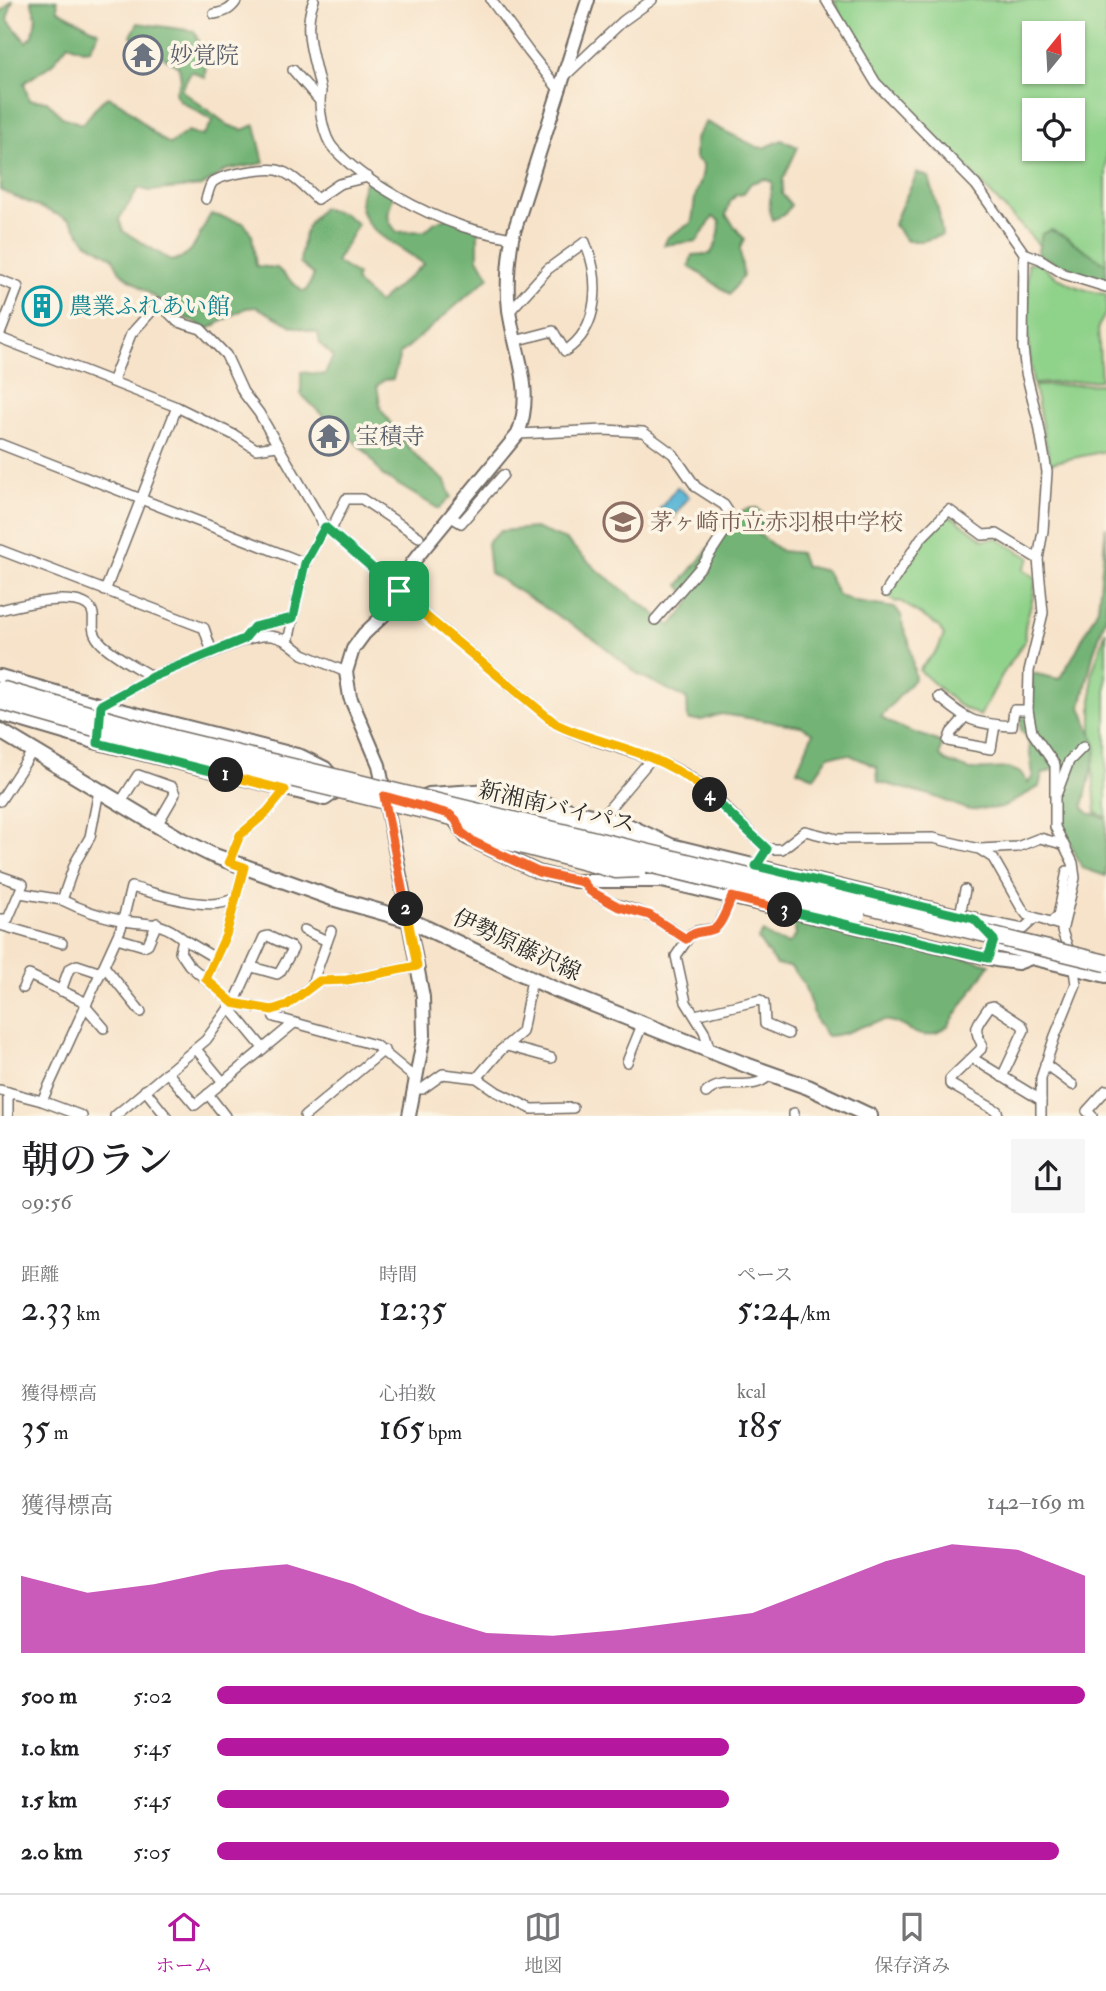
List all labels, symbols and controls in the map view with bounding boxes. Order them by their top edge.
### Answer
north arrow [1022,21,1085,84]
map controls [1022,21,1085,161]
temple icon: 妙覚院 [122,34,164,76]
place label: 妙覚院 [170,41,239,70]
button: locate [1022,98,1085,161]
building icon: 農業ふれあい館 [21,285,63,327]
place label: 農業ふれあい館 [69,292,230,321]
temple icon: 宝積寺 [308,415,350,457]
place label: 宝積寺 [356,422,425,451]
school or university icon: 茅ヶ崎市立赤羽根中学校 [602,501,644,543]
place label: 茅ヶ崎市立赤羽根中学校 [650,508,903,537]
pin [369,561,429,621]
icon: arrive [380,572,418,610]
pin: 1 [208,758,244,792]
text: 1 [222,762,229,786]
street label: 新湘南バイパス [476,775,638,839]
pin: 4 [692,778,728,812]
text: 4 [704,782,715,806]
pin: 2 [388,892,424,926]
pin: 3 [768,892,802,928]
text: 2 [401,896,410,920]
text: 3 [781,897,788,921]
street label: 伊勢原藤沢線 [448,903,586,987]
text: 朝のラン [21,1137,173,1185]
button: share [1011,1139,1085,1213]
text: 09:56 [21,1187,72,1216]
text: 距離 [21,1263,59,1287]
text: 時間 [379,1263,417,1287]
text: ペース [737,1263,793,1287]
text: 2.33 [21,1287,72,1331]
text: 12:35 [379,1287,447,1331]
text: 5:24 [737,1287,798,1331]
text: km [72,1302,100,1326]
text: /km [798,1302,830,1326]
text: kcal [737,1380,766,1404]
text: 獲得標高 [21,1382,97,1406]
text: 心拍数 [379,1382,436,1406]
text: 185 [737,1404,781,1448]
text: 35 [21,1406,50,1450]
text: 165 [379,1406,424,1450]
text: m [50,1421,69,1445]
text: bpm [424,1421,462,1445]
text: 142–169 m [987,1487,1085,1516]
text: 獲得標高 [21,1491,113,1520]
text: 500 m [21,1681,77,1710]
text: 5:02 [133,1681,172,1710]
text: 1.0 km [21,1733,79,1762]
text: 5:45 [133,1733,171,1762]
text: 1.5 km [21,1785,77,1814]
text: 5:45 [133,1785,171,1814]
text: 2.0 km [21,1837,83,1866]
text: 5:05 [133,1837,171,1866]
tab: ホーム [156,1908,213,1978]
tab: 地図 [524,1908,562,1978]
tab: 保存済み [874,1908,950,1978]

